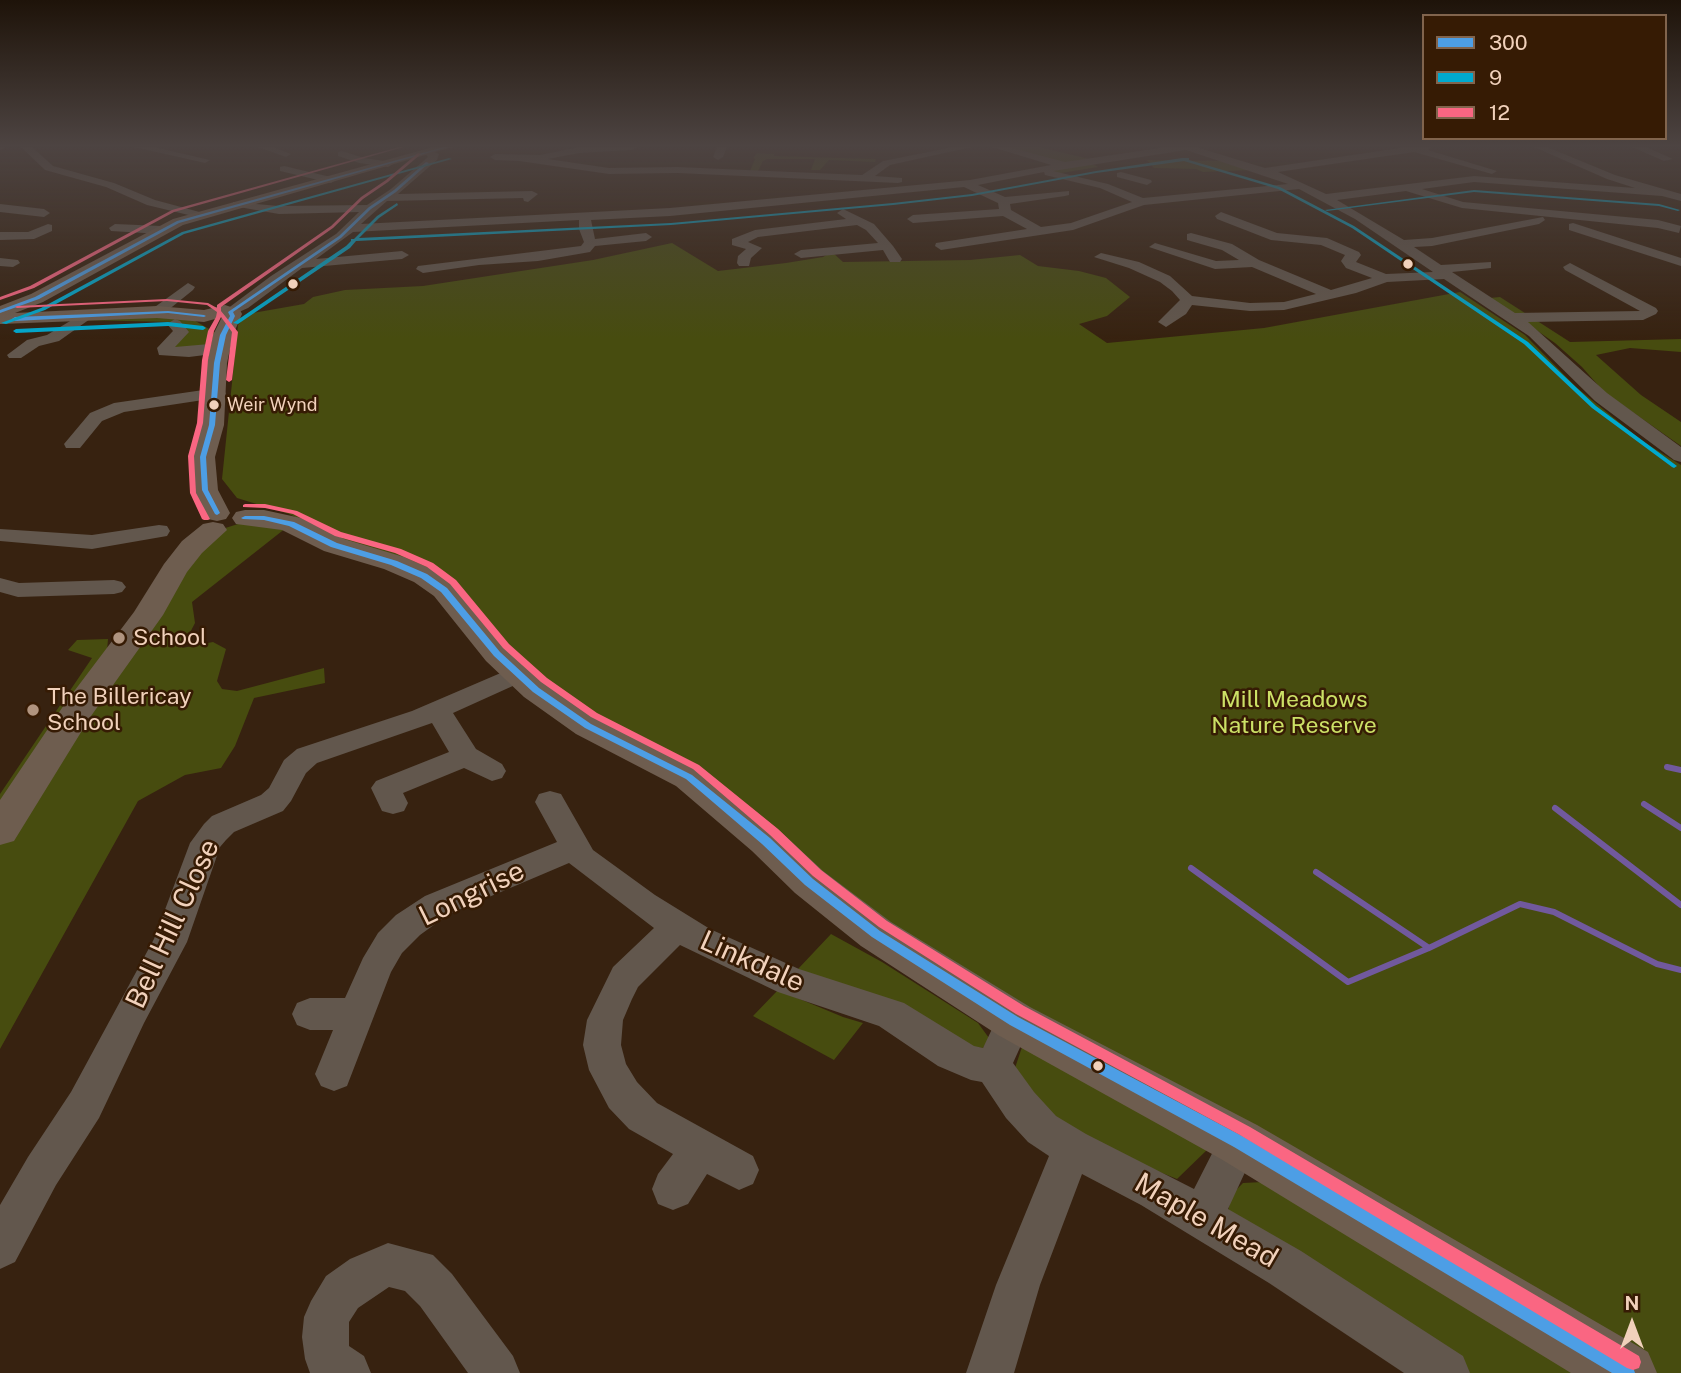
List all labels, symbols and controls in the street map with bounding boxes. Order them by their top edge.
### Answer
legend [1422,14,1667,140]
text: 300 [1489,30,1528,55]
text: 9 [1489,65,1502,90]
text: 12 [1489,100,1510,125]
unlabelled marker [1401,257,1415,271]
unlabelled marker [286,277,300,291]
place label: Weir Wynd [227,394,317,416]
marker: Weir Wynd [207,398,221,412]
place label: School [133,624,207,652]
marker: School [111,630,127,646]
place label: The Billericay School [47,683,192,737]
park label: Mill Meadows Nature Reserve [1211,686,1377,740]
marker: The Billericay School [25,702,41,718]
street label: Bell Hill Close [119,834,227,1014]
street label: Longrise [414,854,530,934]
street label: Linkdale [695,924,809,1000]
unlabelled marker [1091,1059,1105,1073]
street label: Maple Mead [1128,1167,1284,1275]
north arrow [1597,1289,1667,1359]
text: N [1625,1292,1639,1314]

